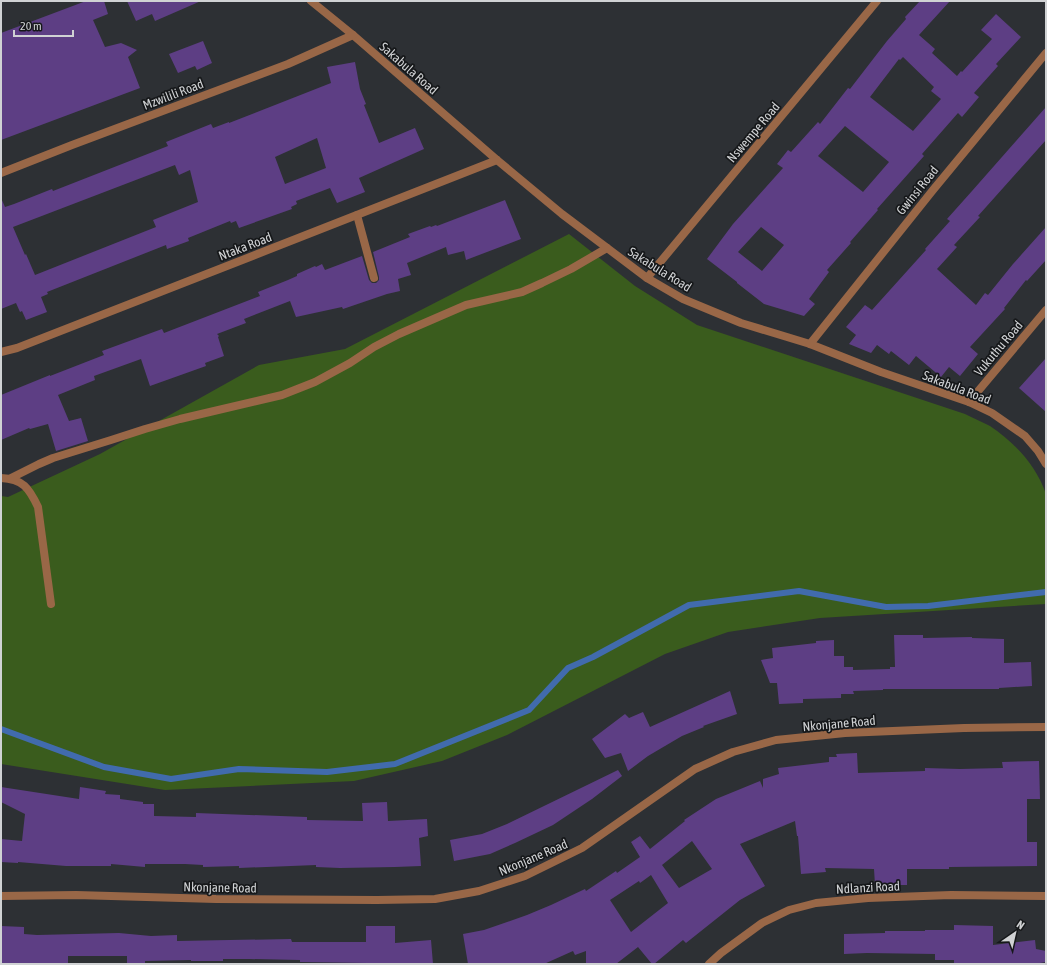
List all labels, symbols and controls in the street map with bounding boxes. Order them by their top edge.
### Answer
scale bar [14,12,73,38]
text: 20 m [20,19,42,33]
street label: Sakabula Road [377,39,441,98]
street label: Mzwilili Road [141,76,206,113]
street label: Nswempe Road [724,99,783,165]
street label: Gwinsi Road [893,163,942,218]
street label: Ntaka Road [216,229,274,263]
street label: Sakabula Road [625,244,694,295]
street label: Vukuthu Road [971,318,1026,379]
street label: Sakabula Road [921,368,993,407]
street label: Nkonjane Road [802,713,876,734]
street label: Nkonjane Road [496,836,570,879]
street label: Ndlanzi Road [836,878,900,897]
street label: Nkonjane Road [183,879,257,896]
north arrow [995,913,1035,953]
text: N [1015,918,1027,932]

